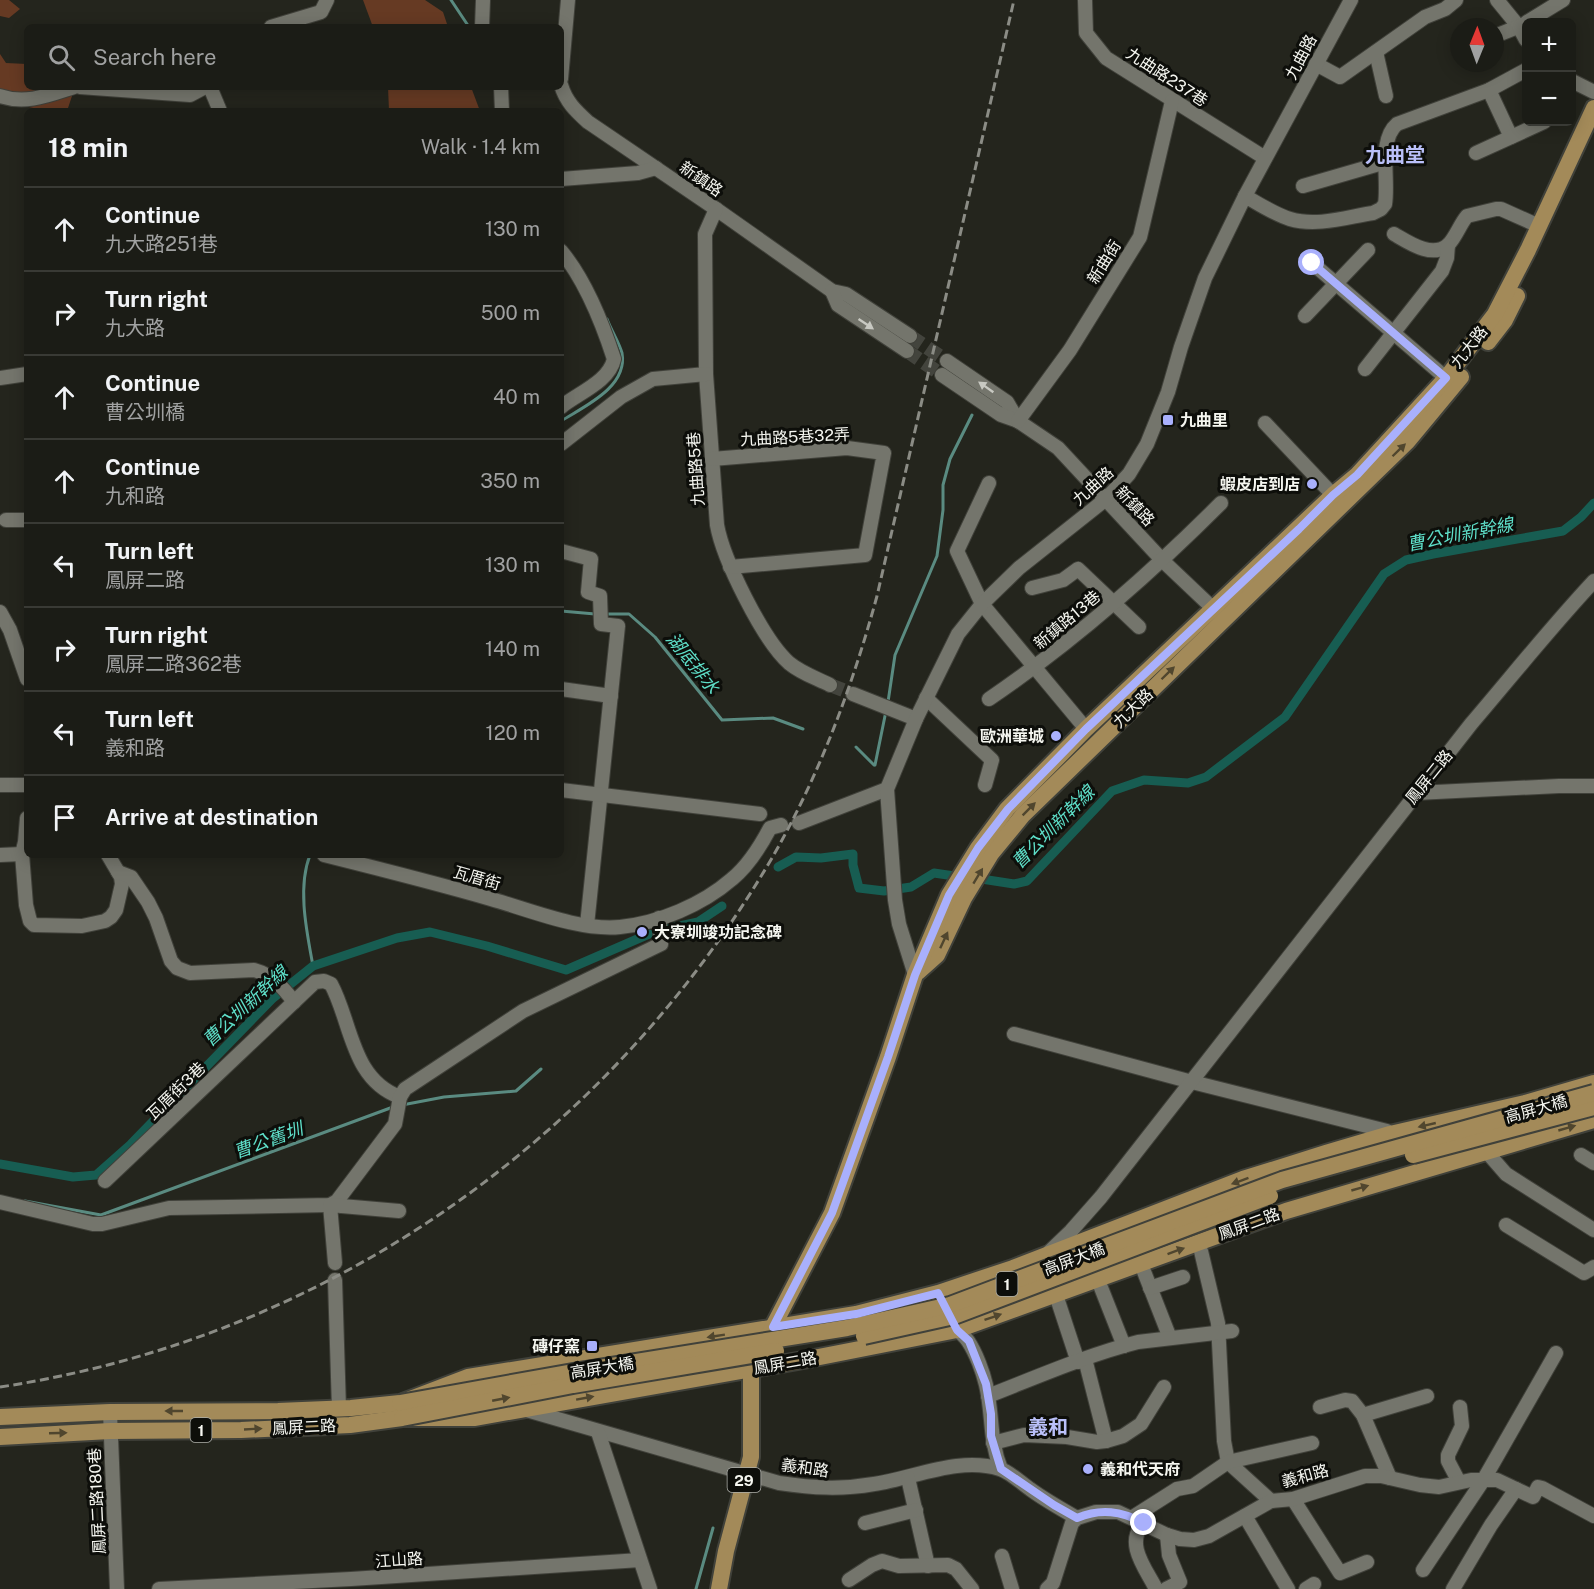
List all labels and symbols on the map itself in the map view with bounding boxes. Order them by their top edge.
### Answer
north arrow [1450,18,1504,72]
street label: 九曲路 [1281,31,1321,83]
street label: 九曲路237巷 [1123,44,1211,110]
district label: 九曲堂 [1365,143,1425,167]
street label: 新鎮路 [676,157,726,201]
street label: 新曲街 [1083,237,1125,287]
route start [1298,249,1324,275]
one-way arrow [858,318,874,330]
street label: 九大路 [1447,322,1491,372]
one-way arrow [979,381,995,393]
place label: 九曲里 [1180,411,1228,430]
marker: 九曲里 [1161,413,1175,427]
street label: 九曲路5巷32弄 [740,425,850,449]
street label: 九曲路5巷 [684,431,708,507]
one-way arrow [1391,443,1405,457]
street label: 九曲路 [1069,463,1117,509]
place label: 蝦皮店到店 [1220,475,1300,494]
marker: 蝦皮店到店 [1305,477,1319,491]
street label: 新鎮路 [1112,482,1158,530]
water label: 曹公圳新幹線 [1405,513,1517,555]
street label: 新鎮路13巷 [1030,587,1104,653]
water label: 湖底排水 [662,628,724,698]
one-way arrow [1161,666,1176,680]
street label: 九大路 [1109,684,1157,732]
place label: 歐洲華城 [980,727,1044,746]
marker: 歐洲華城 [1049,729,1063,743]
street label: 鳳屏二路 [1401,746,1457,808]
water label: 曹公圳新幹線 [1007,780,1100,873]
one-way arrow [1021,803,1035,817]
street label: 瓦厝街 [451,862,503,894]
one-way arrow [972,868,983,884]
place label: 大寮圳竣功記念碑 [654,923,782,942]
marker: 大寮圳竣功記念碑 [635,925,649,939]
one-way arrow [940,932,949,949]
water label: 曹公圳新幹線 [198,960,293,1051]
street label: 瓦厝街3巷 [143,1058,209,1124]
street label: 高屏大橋 [1503,1091,1569,1127]
water label: 曹公舊圳 [231,1117,308,1162]
one-way arrow [1418,1121,1437,1131]
one-way arrow [1558,1123,1576,1132]
one-way arrow [1231,1176,1249,1186]
one-way arrow [1351,1183,1369,1192]
street label: 鳳屏二路 [1216,1204,1282,1244]
street label: 高屏大橋 [1041,1239,1107,1279]
one-way arrow [1167,1246,1185,1255]
road number: 1 [996,1272,1018,1296]
one-way arrow [984,1312,1002,1322]
one-way arrow [706,1332,725,1341]
place label: 磚仔窯 [532,1337,580,1356]
marker: 磚仔窯 [585,1339,599,1353]
street label: 鳳屏二路 [752,1348,818,1378]
street label: 高屏大橋 [569,1354,635,1382]
one-way arrow [576,1393,595,1402]
one-way arrow [492,1394,511,1403]
one-way arrow [165,1407,184,1416]
district label: 義和 [1028,1415,1068,1439]
street label: 鳳屏二路 [272,1416,336,1438]
road number: 1 [190,1418,212,1442]
one-way arrow [244,1425,263,1434]
one-way arrow [49,1429,68,1438]
street label: 鳳屏二路180巷 [85,1447,109,1555]
street label: 義和路 [780,1455,830,1481]
place label: 義和代天府 [1100,1460,1180,1479]
street label: 義和路 [1279,1461,1331,1491]
marker: 義和代天府 [1081,1462,1095,1476]
road number: 29 [728,1468,760,1492]
route end [1130,1509,1156,1535]
street label: 江山路 [374,1549,424,1571]

